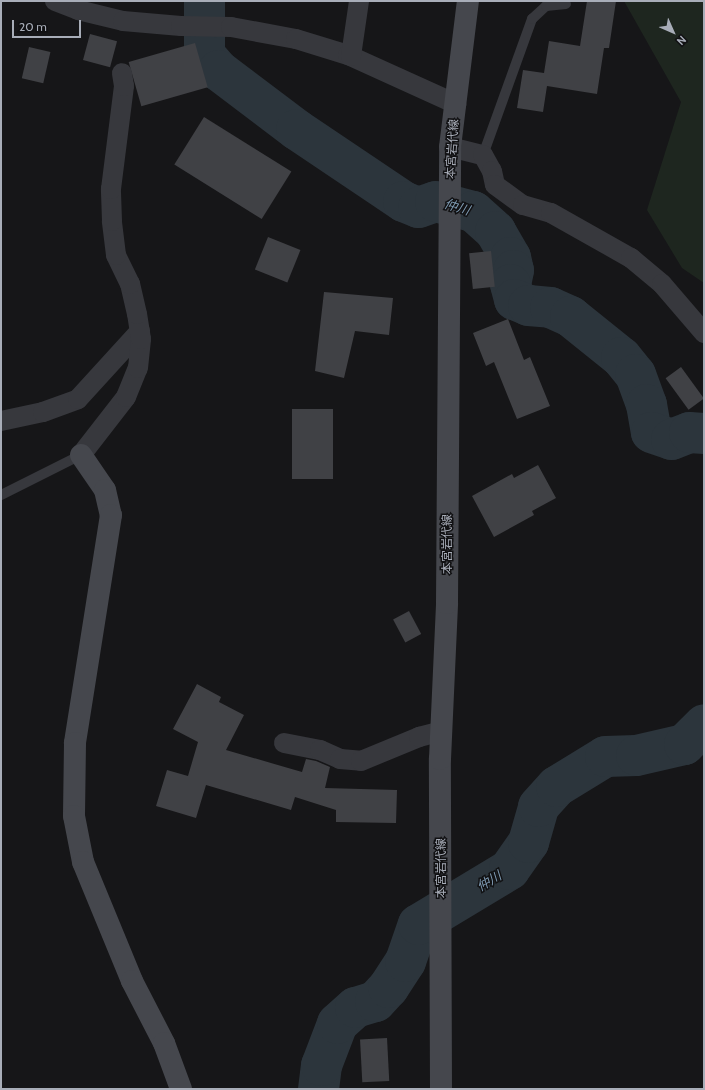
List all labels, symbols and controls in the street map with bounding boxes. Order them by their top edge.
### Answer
scale bar [14,12,83,38]
north arrow [653,12,693,52]
text: 20 m [19,19,47,34]
text: N [674,33,689,48]
street label: 本宮岩代線 [443,119,461,179]
water label: 仲川 [442,196,472,218]
street label: 本宮岩代線 [440,514,454,574]
street label: 本宮岩代線 [434,838,448,898]
water label: 仲川 [474,868,504,894]

